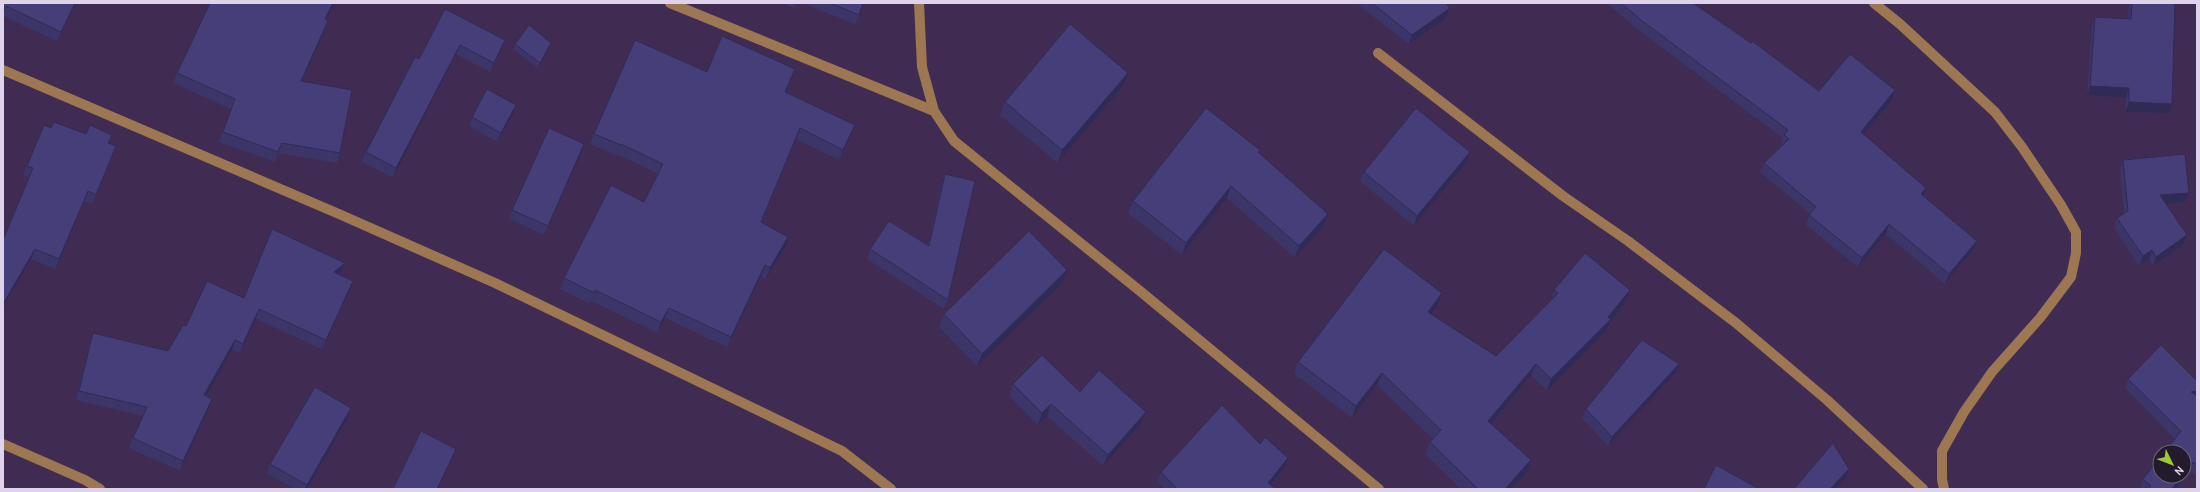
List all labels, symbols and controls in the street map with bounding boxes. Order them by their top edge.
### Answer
north arrow [2152,444,2192,484]
text: N [2171,462,2186,478]

